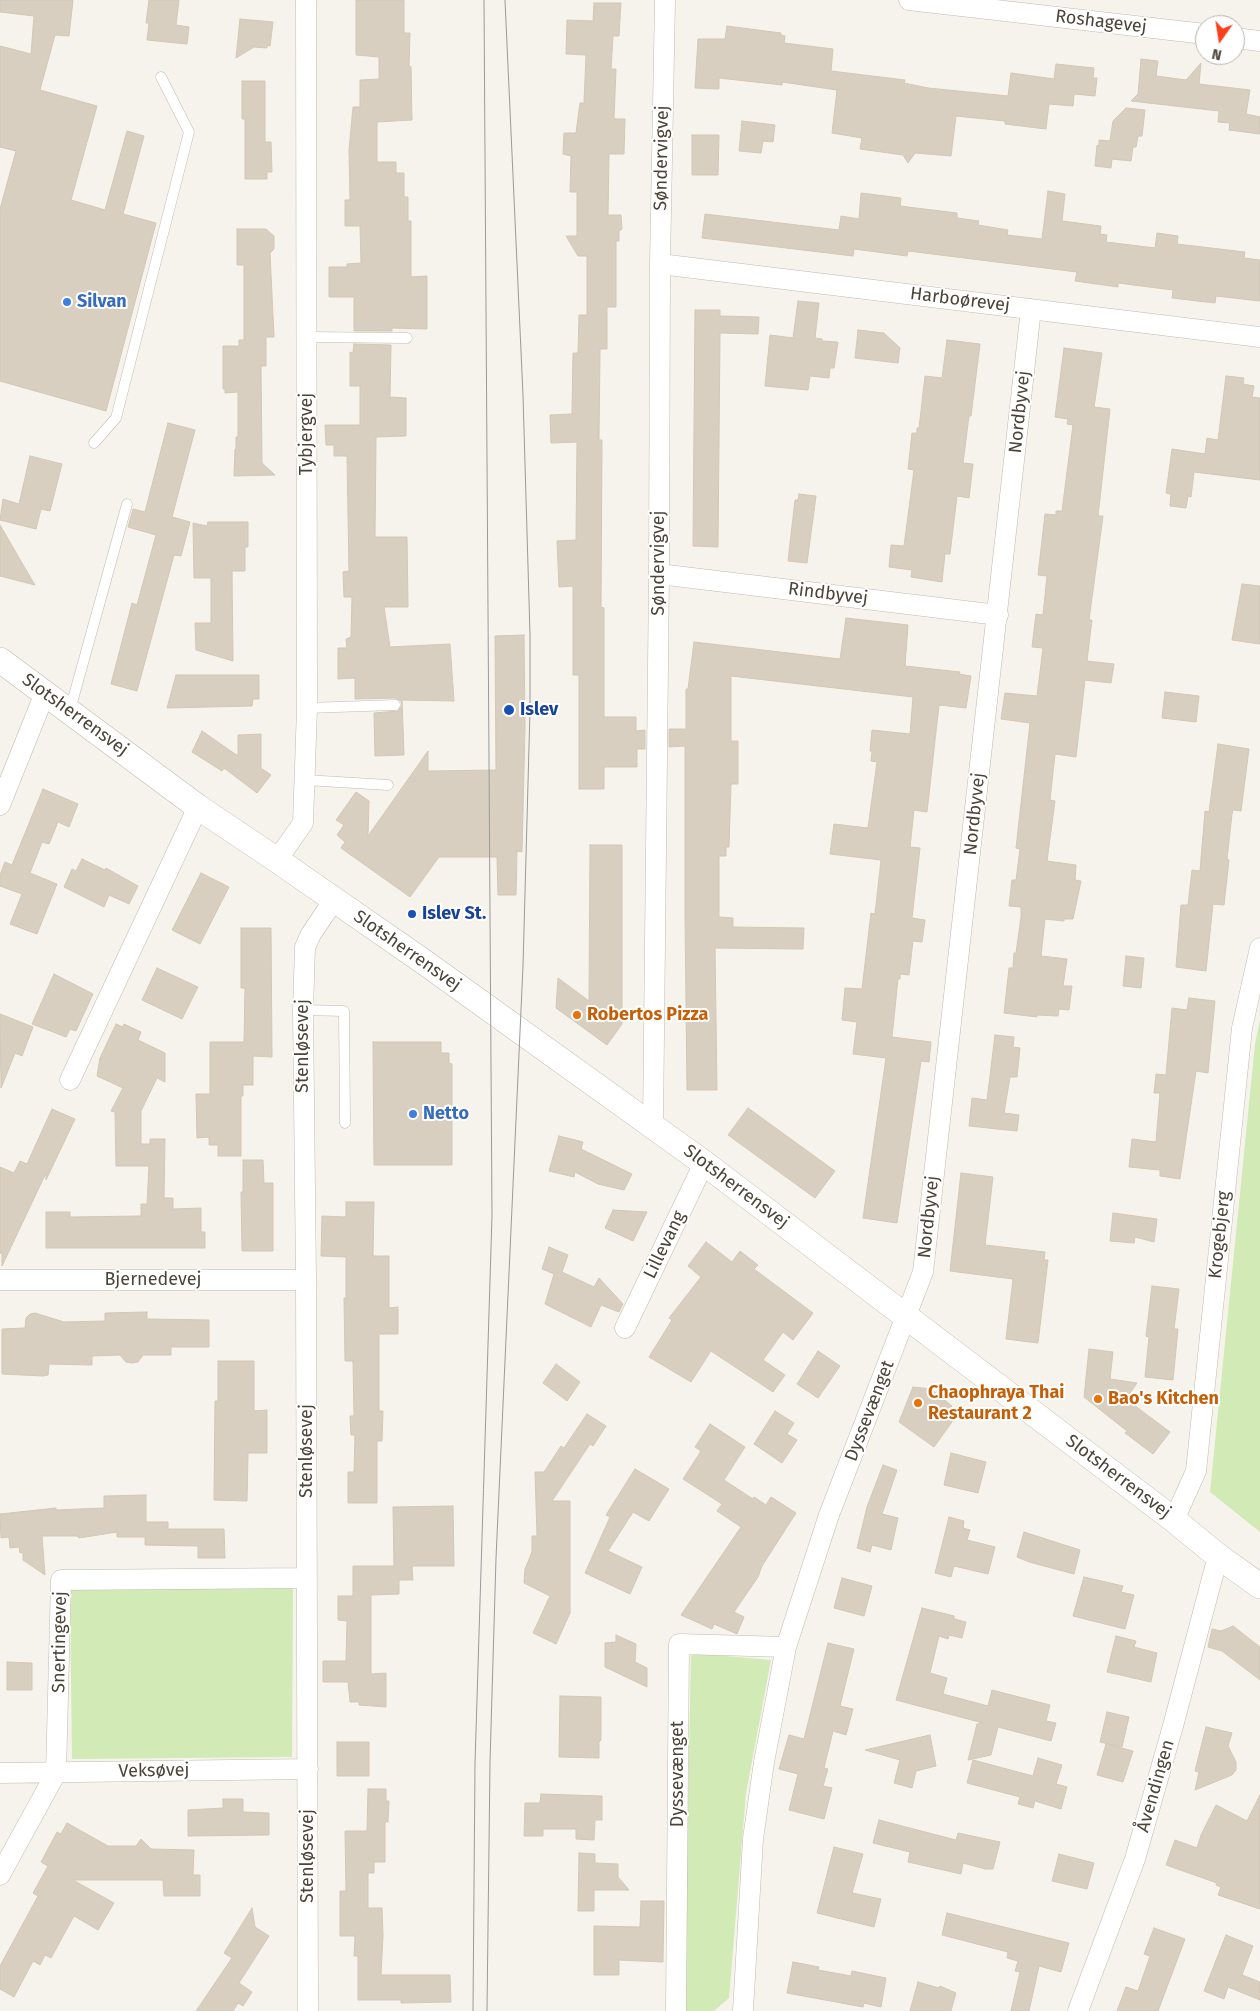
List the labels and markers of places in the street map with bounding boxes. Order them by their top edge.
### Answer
place label: Silvan [77,291,127,313]
marker: Silvan [61,296,73,308]
place label: Islev [520,699,558,721]
marker: Islev [502,703,516,717]
place label: Islev St. [422,903,486,925]
marker: Islev St. [406,908,418,920]
place label: Robertos Pizza [587,1004,708,1026]
marker: Robertos Pizza [571,1009,583,1021]
place label: Netto [423,1103,469,1125]
marker: Netto [407,1108,419,1120]
place label: Chaophraya Thai Restaurant 2 [928,1382,1064,1425]
place label: Bao's Kitchen [1108,1388,1219,1410]
marker: Bao's Kitchen [1092,1393,1104,1405]
marker: Chaophraya Thai Restaurant 2 [912,1397,924,1409]

